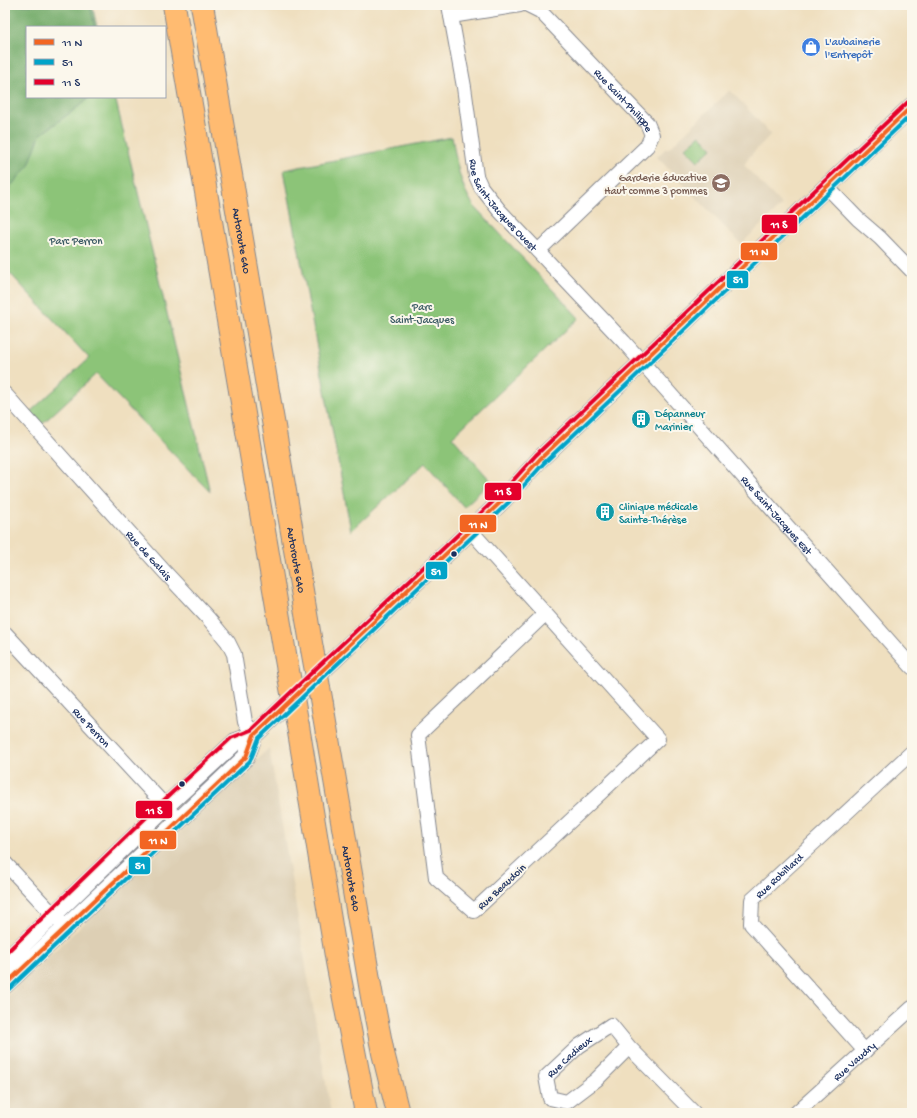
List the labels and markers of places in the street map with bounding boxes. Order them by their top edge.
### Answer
shop icon: L'aubainerie l'Entrepôt [800,36,822,58]
place label: L'aubainerie l'Entrepôt [825,37,881,62]
school or university icon: Garderie éducative Haut comme 3 pommes [710,172,732,194]
place label: Garderie éducative Haut comme 3 pommes [604,173,708,198]
building icon: Dépanneur Marinier [630,408,652,430]
place label: Dépanneur Marinier [654,409,706,434]
building icon: Clinique médicale Sainte-Thérèse [594,501,616,523]
place label: Clinique médicale Sainte-Thérèse [619,502,698,527]
unlabelled marker [449,549,459,559]
unlabelled marker [177,779,187,789]

